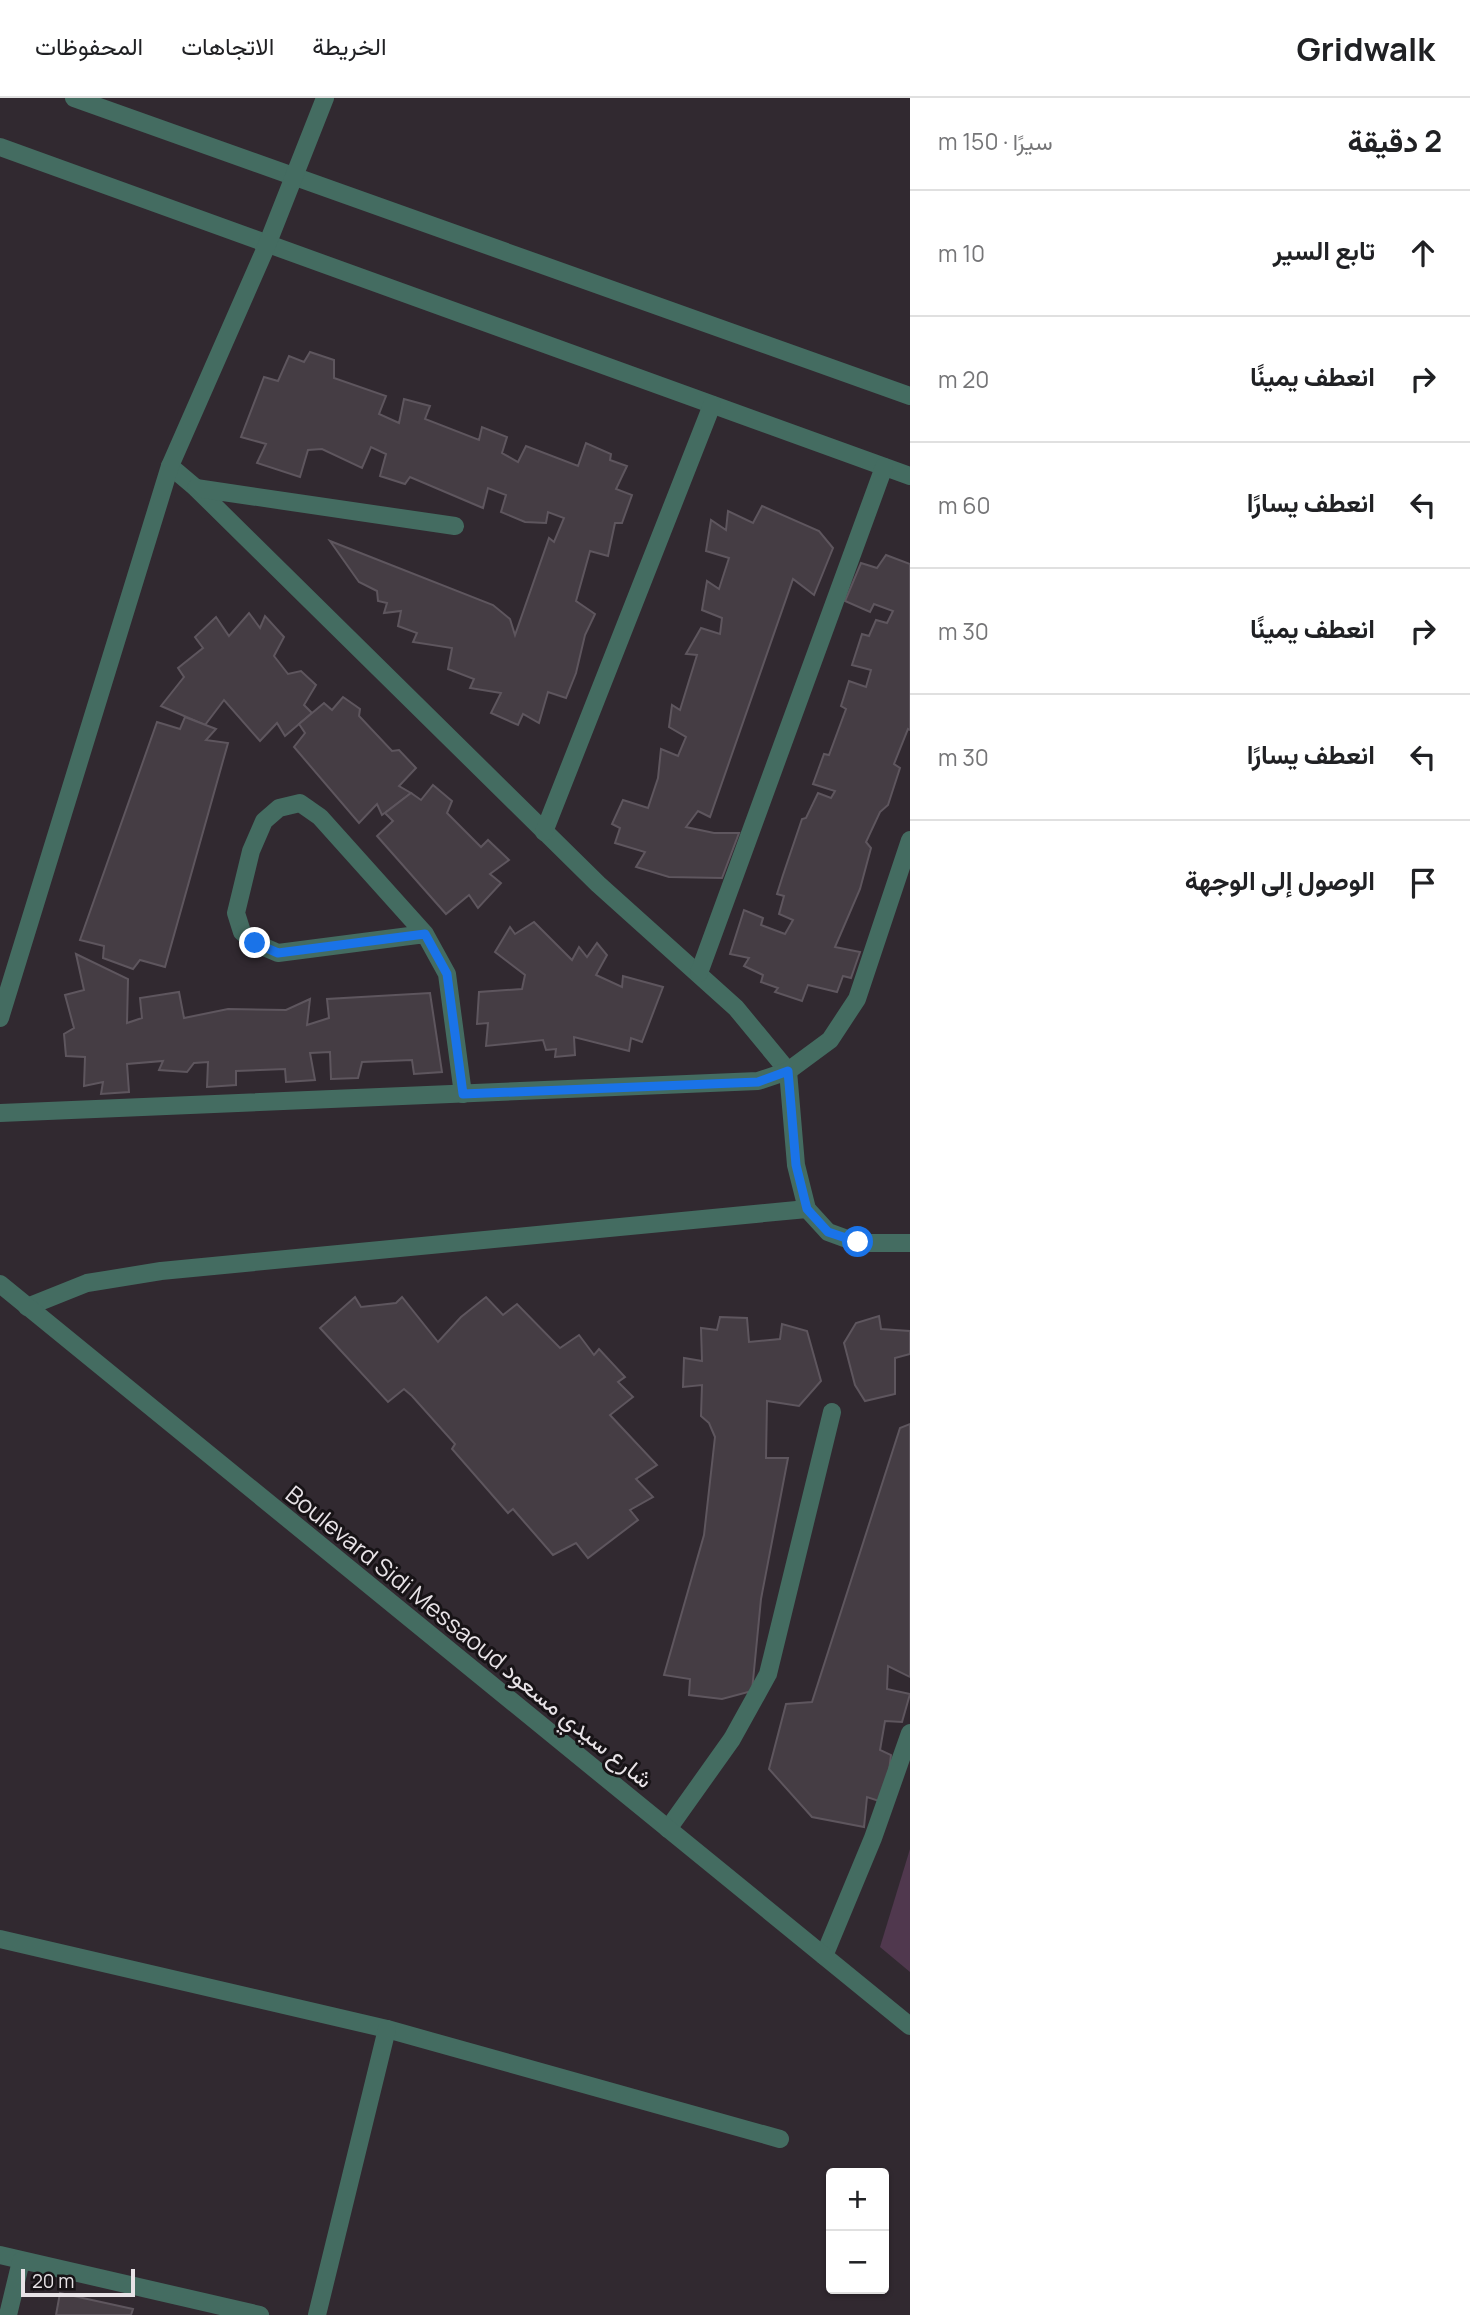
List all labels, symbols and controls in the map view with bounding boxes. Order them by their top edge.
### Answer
text: Gridwalk [1297,26,1435,71]
text: المحفوظات [35,29,143,62]
text: الاتجاهات [181,29,274,62]
text: الخريطة [312,29,387,62]
text: 2 دقيقة [1347,120,1442,161]
text: سيرًا · 150 m [938,125,1053,157]
text: تابع السير [1273,232,1375,268]
icon: ahead [1404,234,1442,272]
text: 10 m [938,237,985,269]
text: انعطف يمينًا [1250,358,1375,394]
icon: right [1404,360,1442,398]
text: 20 m [938,363,989,395]
text: انعطف يسارًا [1247,484,1375,520]
icon: left [1404,486,1442,524]
text: 60 m [938,489,990,521]
text: انعطف يمينًا [1250,610,1375,646]
icon: right [1404,612,1442,650]
text: 30 m [938,615,989,647]
text: انعطف يسارًا [1247,736,1375,772]
icon: left [1404,738,1442,776]
text: 30 m [938,741,989,773]
text: الوصول إلى الوجهة [1185,862,1375,898]
icon: arrive [1404,864,1442,902]
route end [239,927,270,958]
route start [842,1226,873,1257]
street label: Boulevard Sidi Messaoud شارع سيدي مسعود [277,1477,661,1798]
map controls [826,2168,889,2294]
button: + [826,2168,889,2231]
button: − [826,2231,889,2294]
scale bar [21,2266,135,2298]
text: 20 m [32,2268,74,2294]

